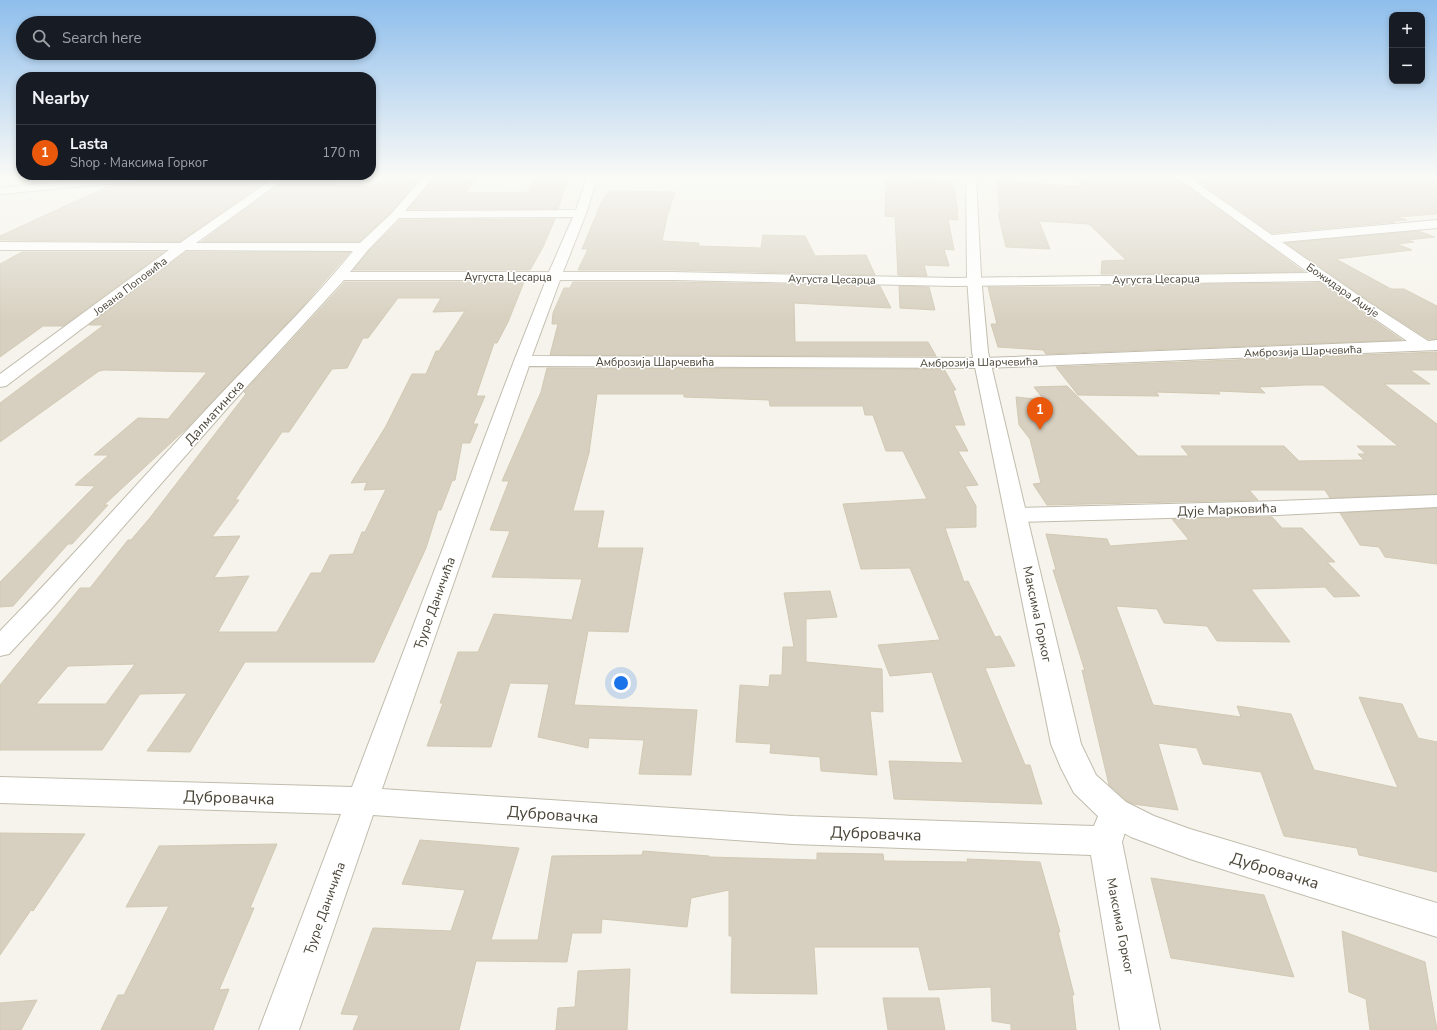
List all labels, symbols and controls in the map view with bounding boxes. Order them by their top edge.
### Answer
map controls [1389,12,1425,84]
button: + [1389,12,1425,48]
search box [16,16,376,60]
icon: search [30,27,52,49]
text: Search here [62,28,142,48]
button: − [1389,48,1425,84]
text: Nearby [32,87,89,110]
text: Lasta [70,134,108,154]
text: 1 [41,144,49,162]
text: 170 m [322,144,360,162]
text: Shop · Максима Горког [70,154,208,172]
street label: Јована Поповића [89,254,170,320]
street label: Божидара Аџије [1303,260,1382,321]
street label: Аугуста Цесарца [464,270,552,285]
street label: Аугуста Цесарца [788,271,876,288]
street label: Аугуста Цесарца [1112,271,1200,288]
street label: Амброзија Шарчевића [1244,342,1362,361]
street label: Амброзија Шарчевића [920,354,1038,371]
street label: Амброзија Шарчевића [596,355,714,370]
street label: Далматинска [181,376,249,449]
pin: 1 [1027,397,1053,430]
street label: Дује Марковића [1177,499,1277,521]
street label: Ђуре Даничића [410,554,460,652]
street label: Максима Горког [1018,564,1056,664]
your location [611,673,631,693]
street label: Дубровачка [183,785,275,811]
street label: Дубровачка [507,801,599,829]
street label: Дубровачка [830,821,922,847]
street label: Дубровачка [1228,847,1322,895]
street label: Ђуре Даничића [300,859,350,957]
street label: Максима Горког [1102,876,1138,976]

